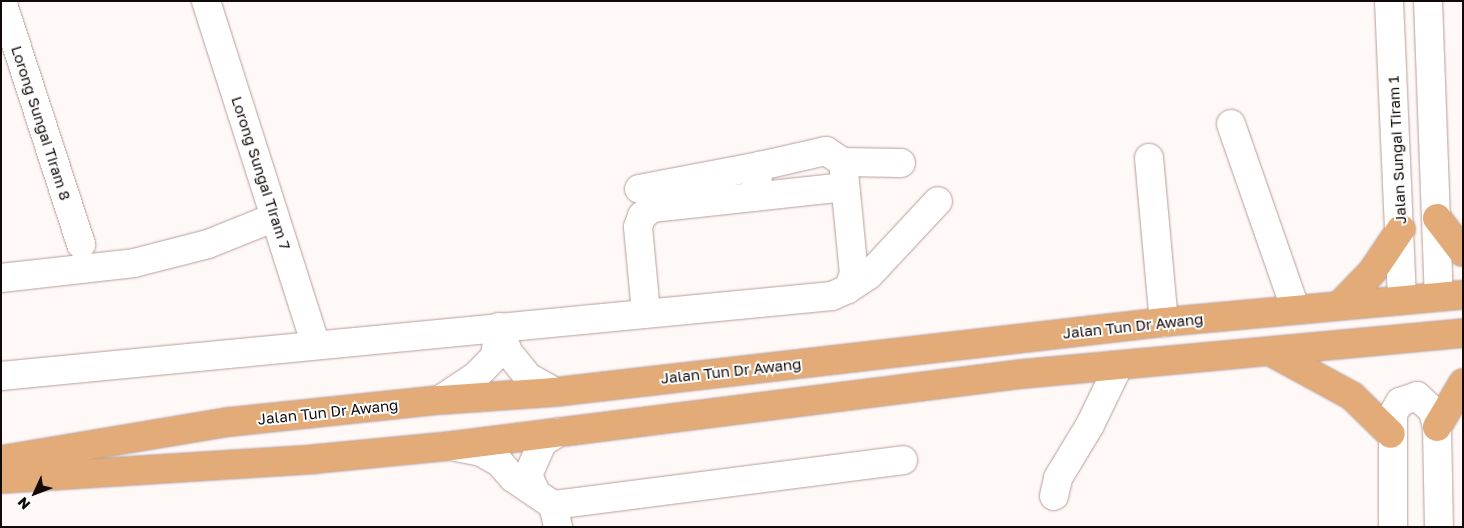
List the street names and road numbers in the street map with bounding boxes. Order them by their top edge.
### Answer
street label: Lorong Sungai Tiram 8 [8,43,74,203]
street label: Jalan Sungai Tiram 1 [1384,76,1410,224]
street label: Lorong Sungai Tiram 7 [228,94,294,252]
street label: Jalan Tun Dr Awang [1062,310,1204,342]
street label: Jalan Tun Dr Awang [660,355,802,387]
street label: Jalan Tun Dr Awang [257,396,399,428]

